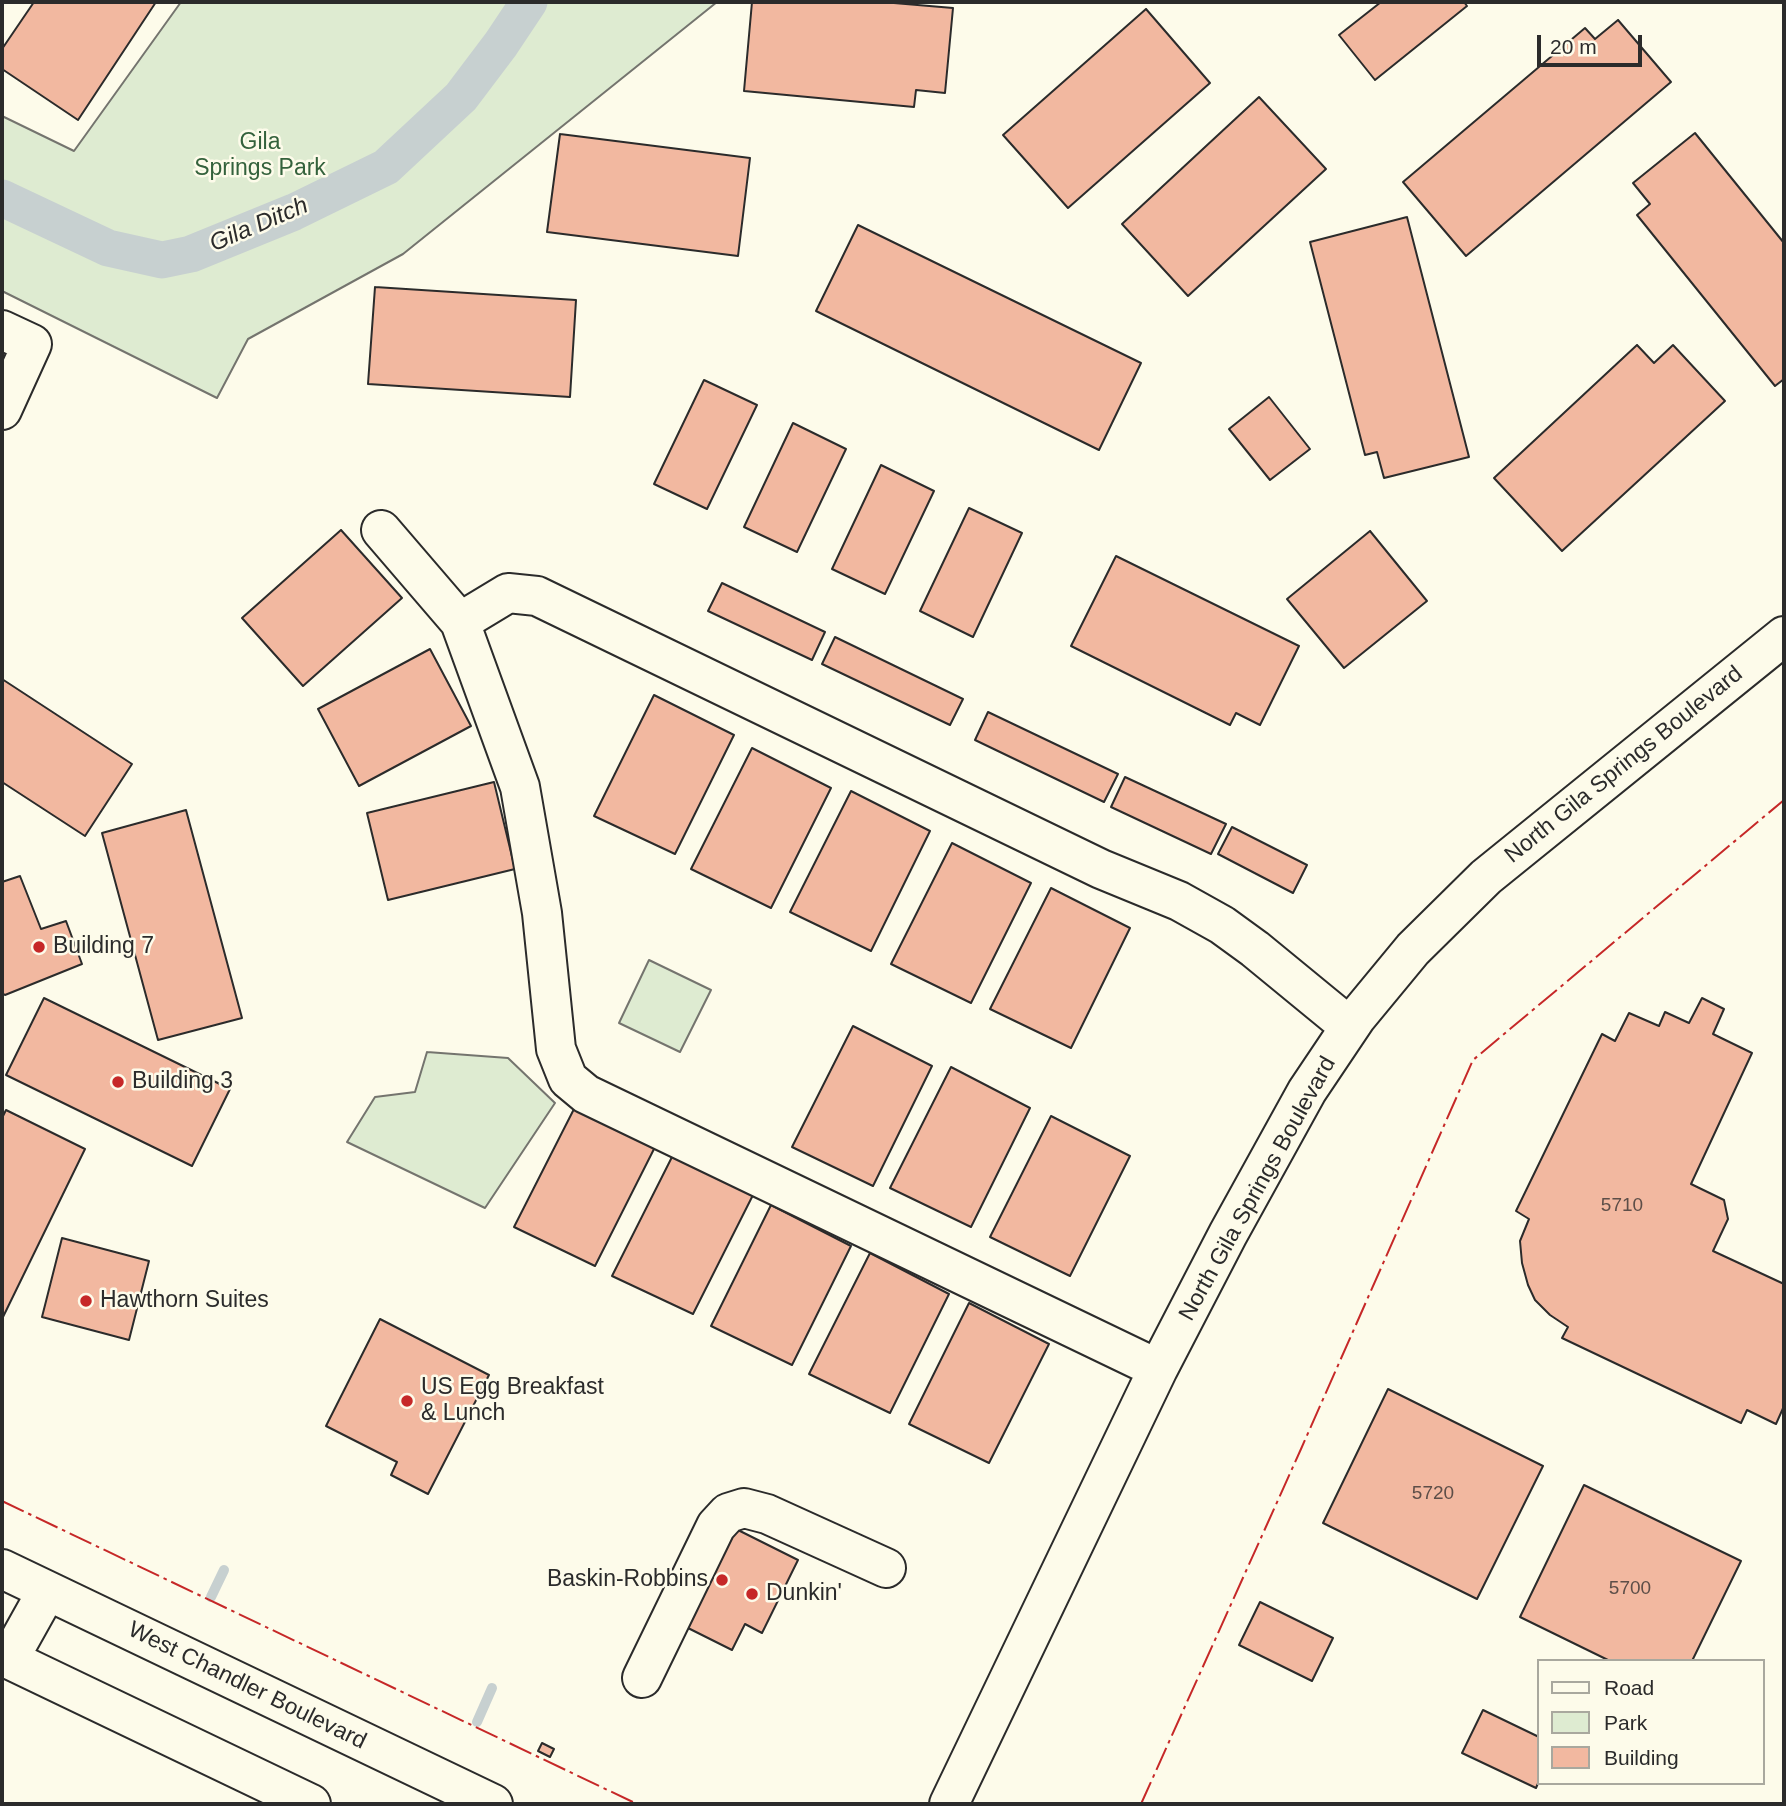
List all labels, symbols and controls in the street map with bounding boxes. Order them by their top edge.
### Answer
scale bar [1541,21,1646,65]
text: 20 m [1550,35,1597,58]
park label: Gila Springs Park [194,129,326,183]
water label: Gila Ditch [205,191,313,259]
street label: North Gila Springs Boulevard [1500,661,1748,869]
place label: Building 7 [53,933,154,961]
marker: Building 7 [31,939,47,955]
street label: North Gila Springs Boulevard [1174,1052,1342,1326]
place label: Building 3 [132,1068,233,1096]
marker: Building 3 [110,1074,126,1090]
house number: 5710 [1601,1195,1643,1217]
place label: Hawthorn Suites [100,1287,269,1315]
marker: Hawthorn Suites [78,1293,94,1309]
place label: US Egg Breakfast & Lunch [421,1374,604,1428]
marker: US Egg Breakfast & Lunch [399,1393,415,1409]
house number: 5720 [1412,1483,1454,1505]
place label: Baskin-Robbins [547,1566,708,1594]
marker: Baskin-Robbins [714,1572,730,1588]
house number: 5700 [1609,1578,1651,1600]
place label: Dunkin' [766,1580,842,1608]
marker: Dunkin' [744,1586,760,1602]
street label: West Chandler Boulevard [123,1616,371,1756]
legend [1538,1659,1765,1785]
text: Road [1604,1676,1654,1699]
text: Park [1604,1711,1647,1734]
text: Building [1604,1746,1679,1769]

